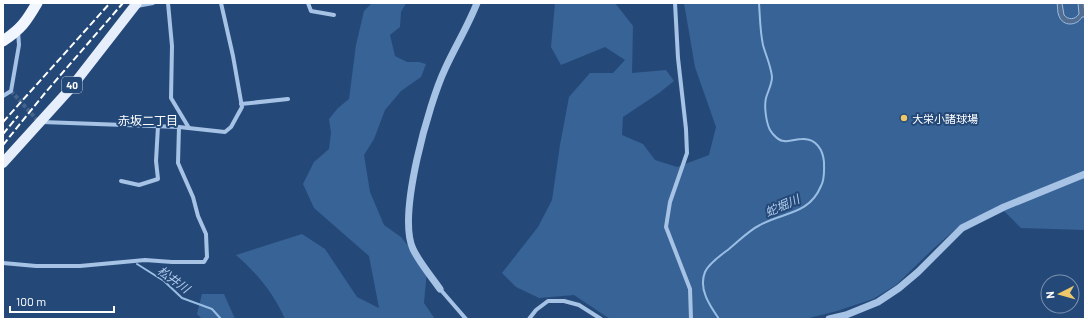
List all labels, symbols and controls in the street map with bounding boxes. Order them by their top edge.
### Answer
road number: 40 [62,77,82,93]
place label: 大栄小諸球場 [912,112,978,125]
district label: 赤坂二丁目 [118,113,178,127]
marker: 大栄小諸球場 [899,113,909,123]
water label: 蛇堀川 [763,190,803,219]
water label: 松井川 [155,263,194,296]
north arrow [1040,274,1080,314]
scale bar [10,288,114,314]
text: N [1043,291,1056,299]
text: 100 m [16,294,46,308]

